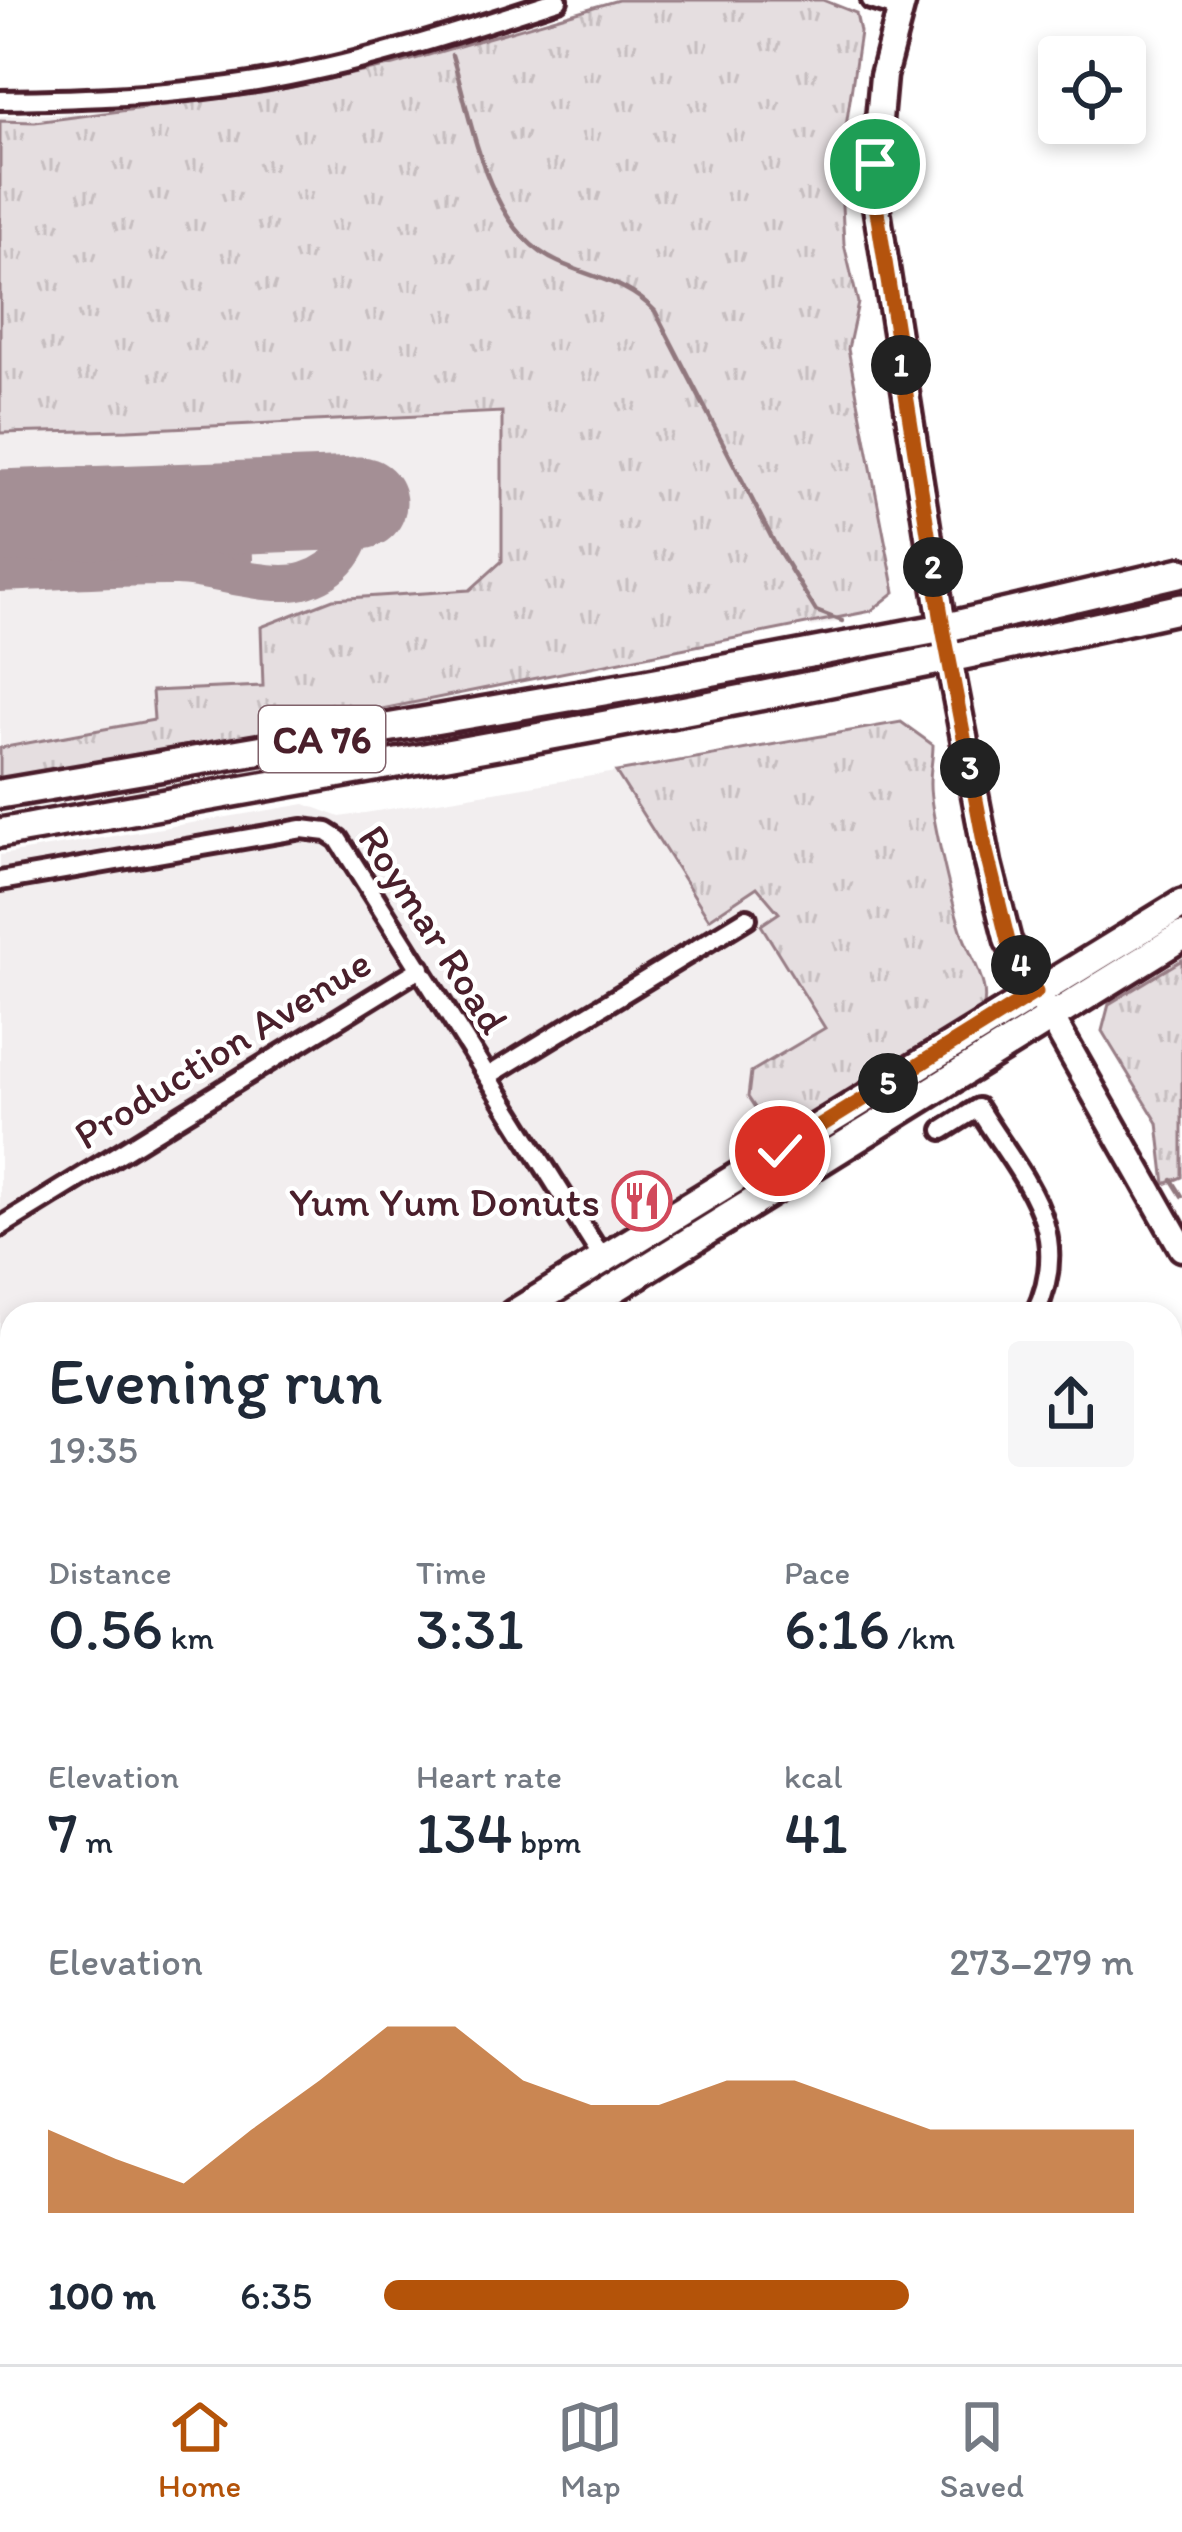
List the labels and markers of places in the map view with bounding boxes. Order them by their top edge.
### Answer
pin [824,113,926,215]
pin: 1 [871,335,931,395]
pin: 2 [903,537,963,597]
pin: 3 [940,738,1000,798]
pin: 4 [991,935,1051,995]
pin: 5 [858,1053,918,1113]
pin [729,1100,831,1202]
restaurant icon: Yum Yum Donuts [611,1170,673,1232]
place label: Yum Yum Donuts [289,1176,600,1227]

